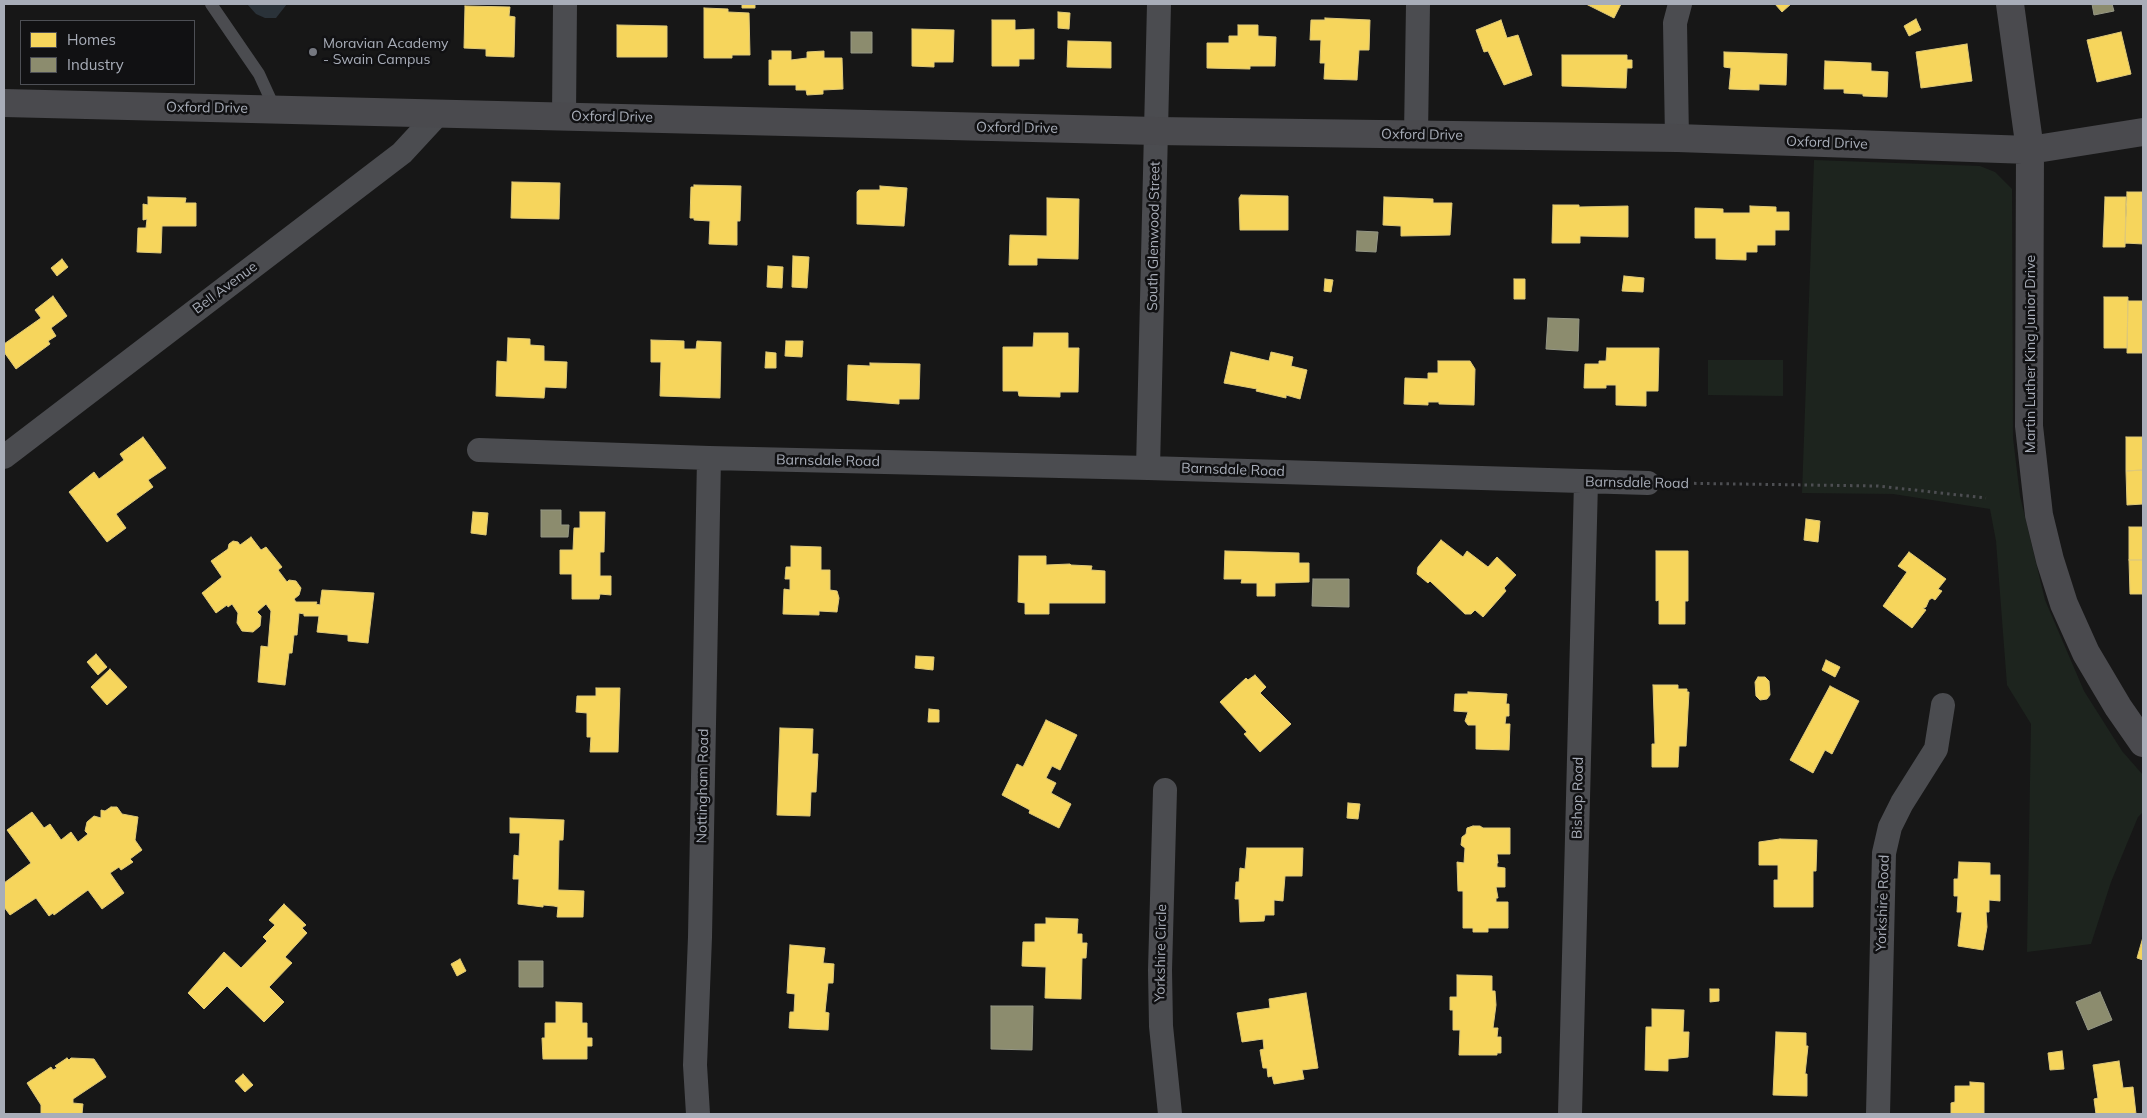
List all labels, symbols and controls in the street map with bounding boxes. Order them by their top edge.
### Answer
legend [20,20,195,85]
text: Homes [67,30,116,49]
place label: Moravian Academy - Swain Campus [323,36,449,68]
marker: Moravian Academy - Swain Campus [307,46,319,58]
text: Industry [67,55,124,74]
street label: Oxford Drive [166,99,248,117]
street label: Oxford Drive [571,108,653,126]
street label: Oxford Drive [976,119,1058,137]
street label: Oxford Drive [1381,126,1463,144]
street label: Oxford Drive [1786,133,1868,153]
street label: South Glenwood Street [1144,161,1164,311]
street label: Martin Luther King Junior Drive [2023,255,2039,453]
street label: Bell Avenue [190,258,260,318]
street label: Barnsdale Road [776,452,880,470]
street label: Barnsdale Road [1181,460,1285,480]
street label: Barnsdale Road [1585,474,1689,492]
street label: Nottingham Road [694,728,712,844]
street label: Bishop Road [1569,757,1587,839]
street label: Yorkshire Road [1873,854,1893,952]
street label: Yorkshire Circle [1152,904,1170,1002]

